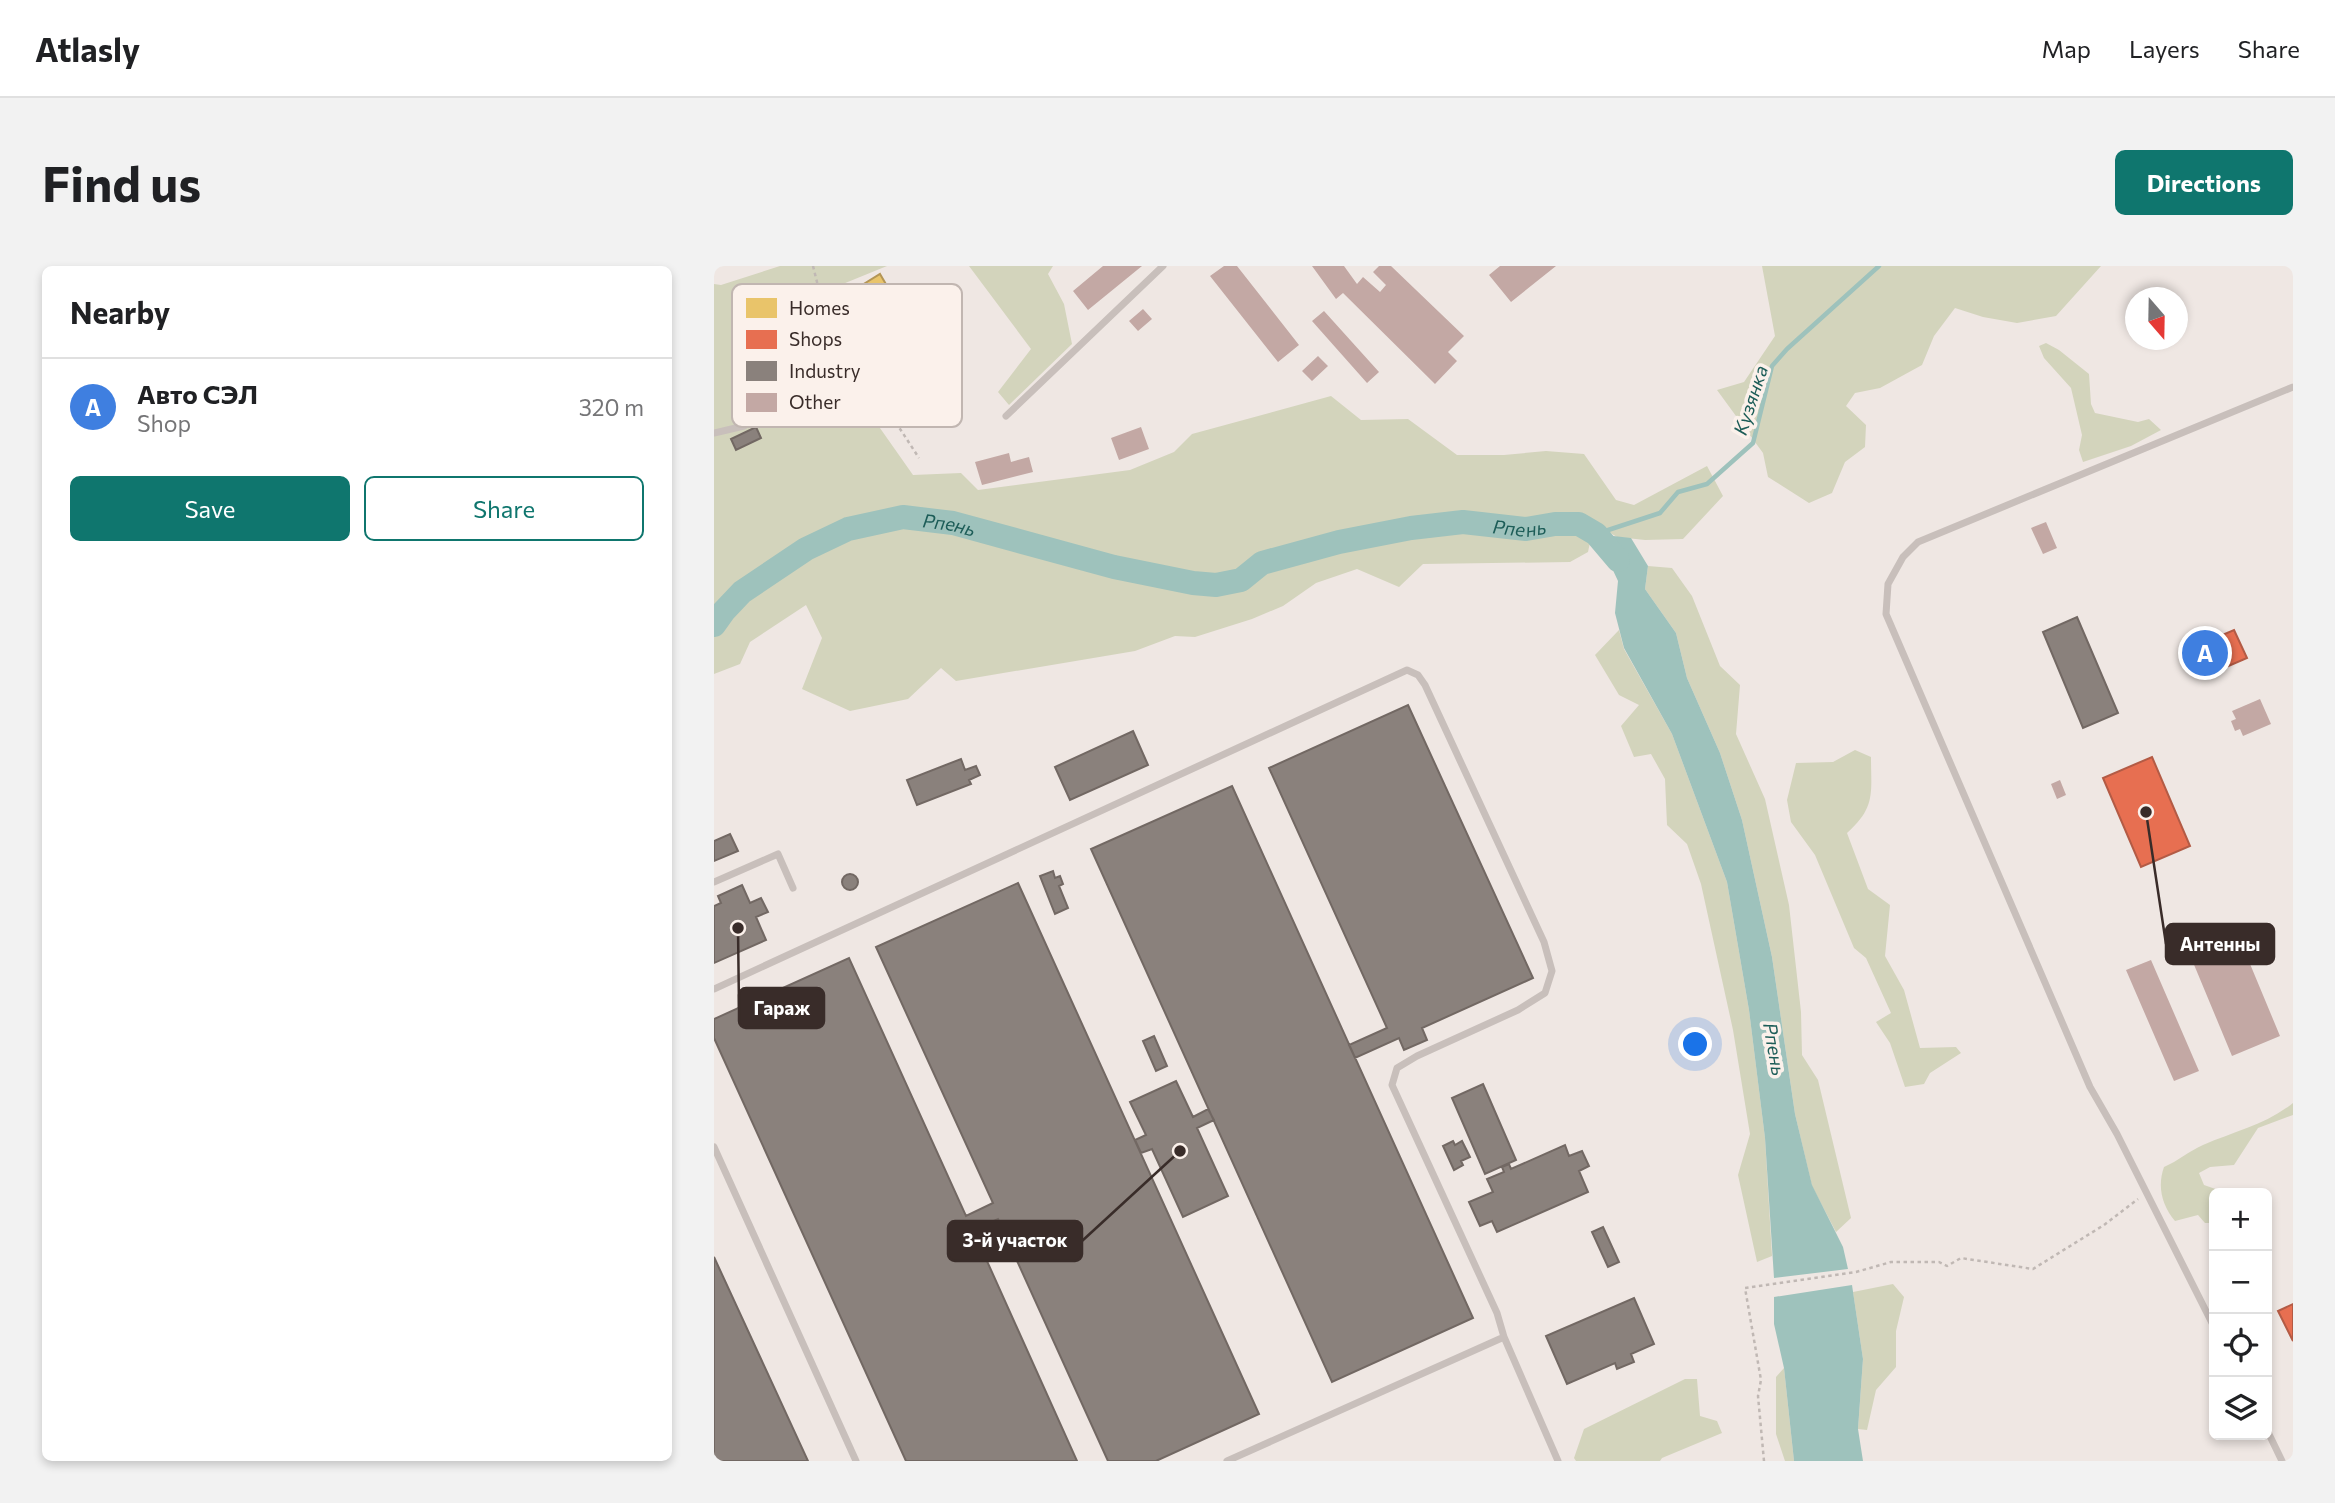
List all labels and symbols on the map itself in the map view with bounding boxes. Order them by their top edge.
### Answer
legend [732,284,962,427]
north arrow [2125,287,2188,350]
text: Homes [789,296,850,319]
text: Shops [789,327,842,350]
text: Industry [789,359,861,382]
water label: Кузянка [1728,362,1772,438]
text: Other [789,390,841,413]
water label: Рпень [921,508,978,540]
water label: Рпень [1492,514,1548,540]
pin: A [2182,627,2228,679]
callout: Антенны [2166,924,2274,964]
text: Антенны [2180,932,2260,955]
callout: Гараж [739,988,824,1028]
text: Гараж [754,996,810,1019]
water label: Рпень [1759,1021,1791,1077]
your location [1678,1027,1712,1061]
callout: 3-й участок [948,1221,1082,1261]
text: 3-й участок [962,1228,1068,1251]

